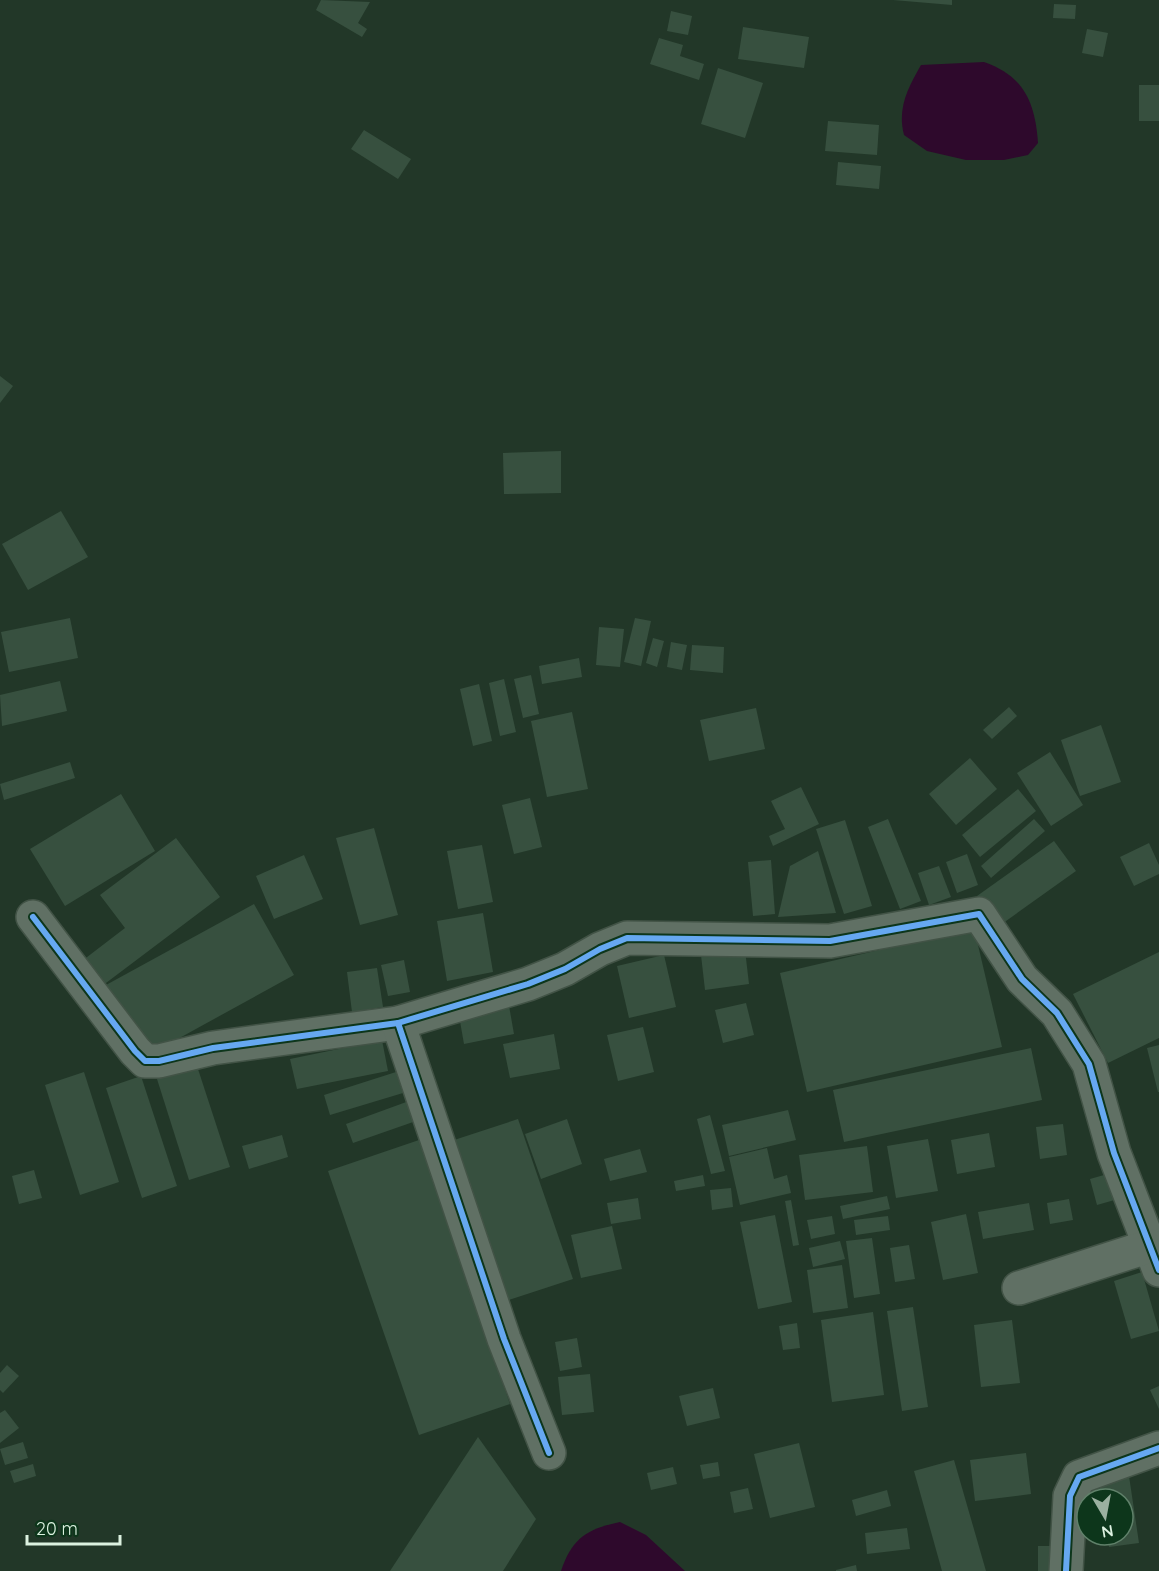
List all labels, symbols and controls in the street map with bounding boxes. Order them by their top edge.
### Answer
north arrow [1075,1487,1135,1547]
scale bar [27,1508,120,1546]
text: 20 m [36,1517,78,1540]
text: N [1100,1521,1115,1543]

